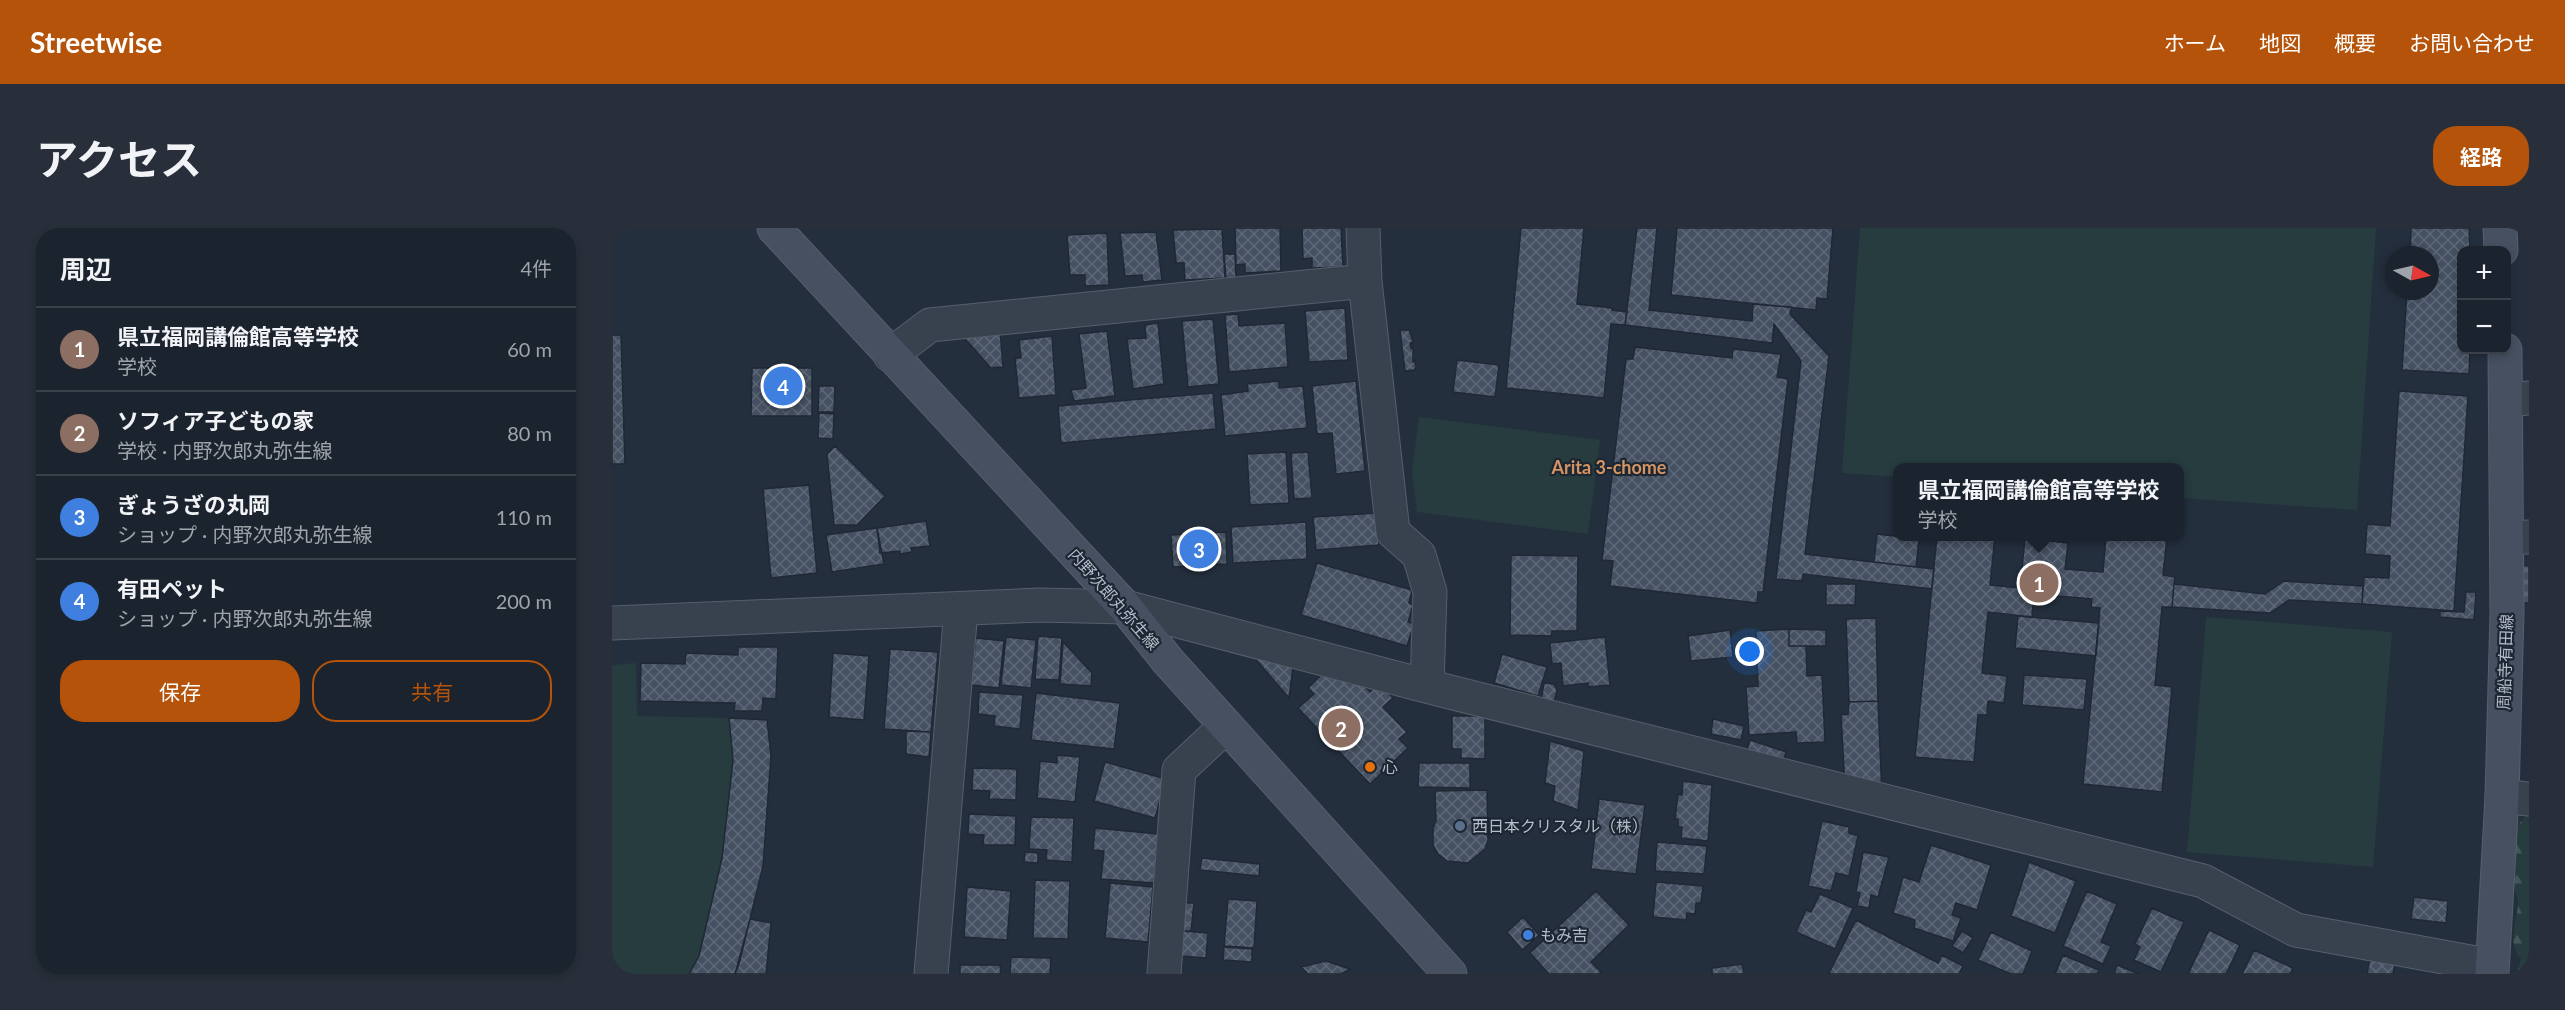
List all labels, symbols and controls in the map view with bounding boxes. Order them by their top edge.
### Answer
text: Streetwise [30,25,162,59]
text: ホーム [2164,30,2226,55]
text: 地図 [2259,30,2301,55]
text: 概要 [2334,30,2376,55]
text: お問い合わせ [2409,30,2535,55]
button: 経路 [2433,126,2529,186]
text: アクセス [36,134,202,184]
north arrow [2385,246,2439,300]
map controls [2457,246,2511,354]
button: + [2457,246,2511,300]
text: 周辺 [60,253,112,285]
text: 4件 [520,256,552,280]
button: − [2457,300,2511,354]
text: 県立福岡講倫館高等学校 [117,323,359,350]
text: 1 [74,337,85,361]
text: 60 m [507,337,552,361]
text: 学校 [117,354,157,378]
pin: 4 [764,364,802,408]
text: ソフィア子どもの家 [117,407,315,434]
text: 2 [74,421,85,445]
text: 80 m [507,421,552,445]
text: 学校 · 内野次郎丸弥生線 [117,438,332,462]
district label: Arita 3-chome [1551,456,1667,478]
popup [1893,463,2184,541]
text: 県立福岡講倫館高等学校 [1917,476,2160,503]
text: ぎょうざの丸岡 [117,491,270,518]
text: 3 [74,505,85,529]
text: 110 m [496,505,552,529]
text: 学校 [1917,507,1957,531]
text: ショップ · 内野次郎丸弥生線 [117,522,372,546]
pin: 3 [1180,526,1218,572]
street label: 内野次郎丸弥生線 [1065,544,1164,653]
pin: 1 [2020,560,2058,606]
text: 有田ペット [117,575,227,602]
text: 4 [74,589,85,613]
text: 200 m [496,589,552,613]
text: ショップ · 内野次郎丸弥生線 [117,606,372,630]
street label: 周船寺有田線 [2493,614,2516,710]
your location [1735,637,1764,666]
button: 保存 [60,660,300,722]
button: 共有 [312,660,552,722]
pin: 2 [1322,706,1360,750]
place label: 心 [1382,757,1398,776]
marker: 心 [1363,760,1377,774]
place label: 西日本クリスタル（株） [1472,816,1648,835]
marker: 西日本クリスタル（株） [1453,819,1467,833]
place label: もみ吉 [1540,925,1588,944]
marker: もみ吉 [1521,928,1535,942]

